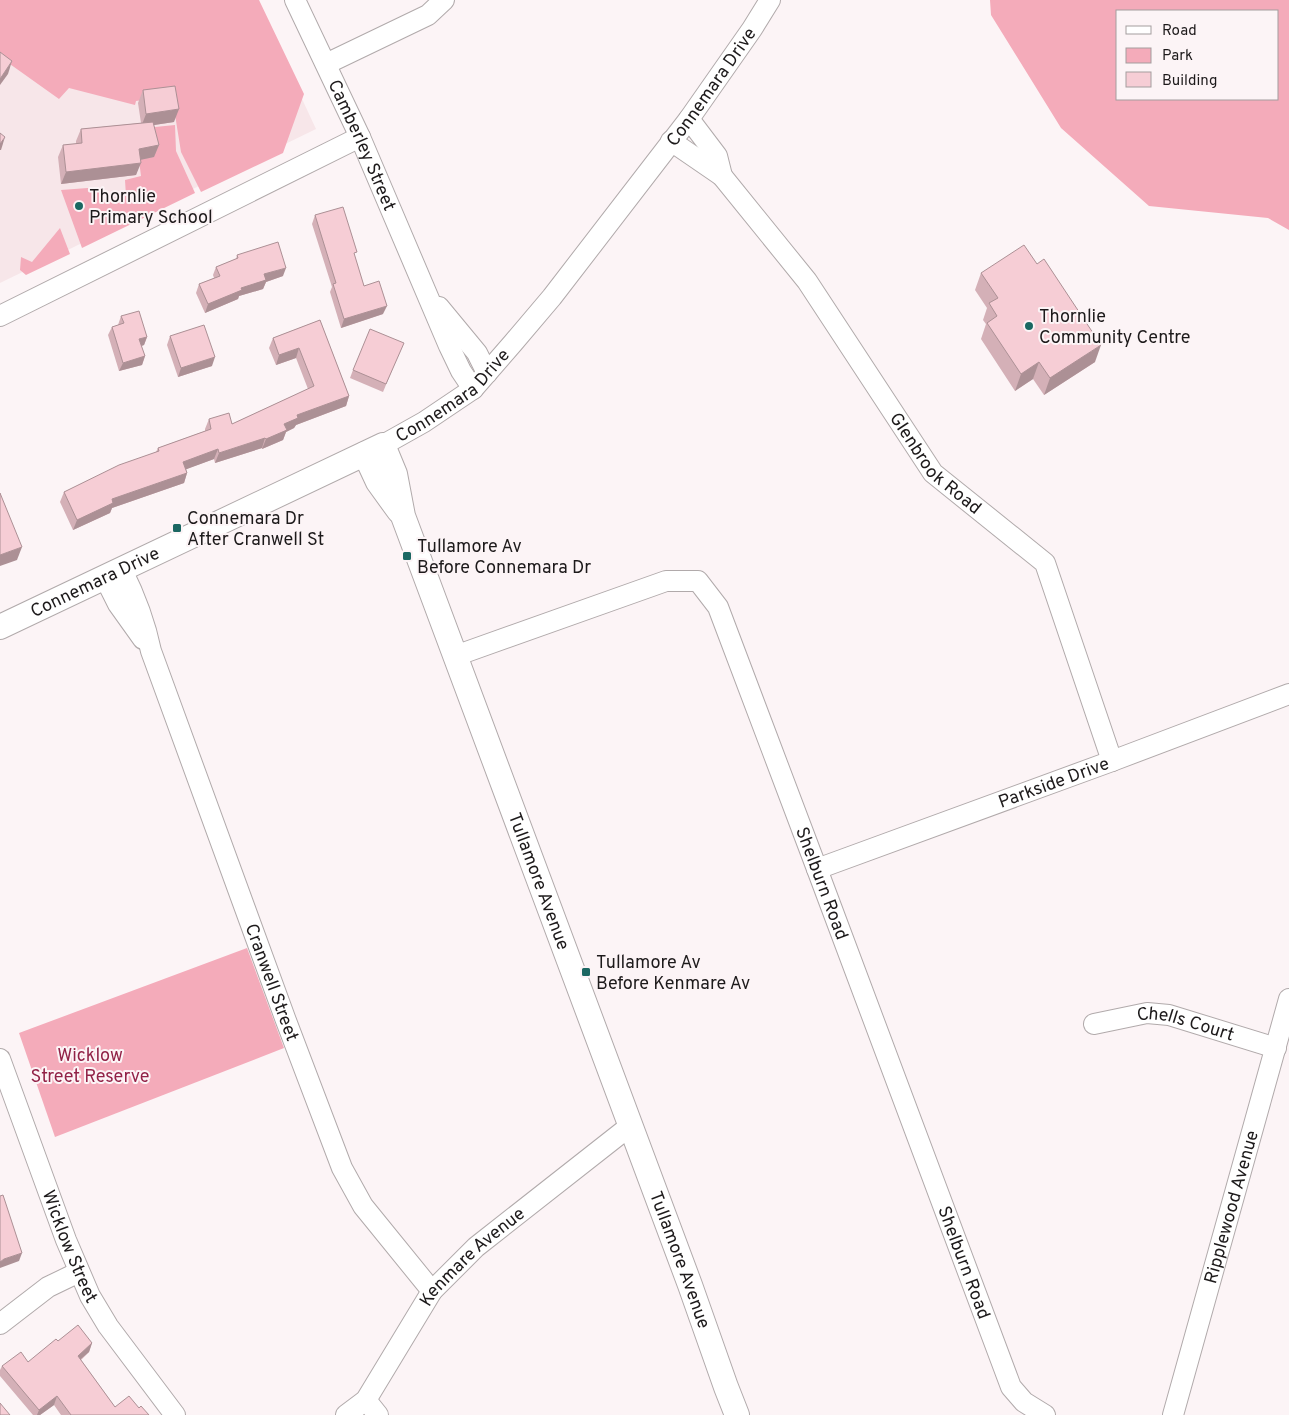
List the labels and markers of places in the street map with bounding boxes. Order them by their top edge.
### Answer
place label: Thornlie Primary School [89,186,213,230]
marker: Thornlie Primary School [73,200,85,212]
place label: Thornlie Community Centre [1039,306,1190,350]
marker: Thornlie Community Centre [1023,320,1035,332]
place label: Connemara Dr After Cranwell St [187,508,324,552]
marker: Connemara Dr After Cranwell St [171,522,183,534]
place label: Tullamore Av Before Connemara Dr [417,536,591,580]
marker: Tullamore Av Before Connemara Dr [401,550,413,562]
place label: Tullamore Av Before Kenmare Av [596,952,750,996]
marker: Tullamore Av Before Kenmare Av [580,966,592,978]

